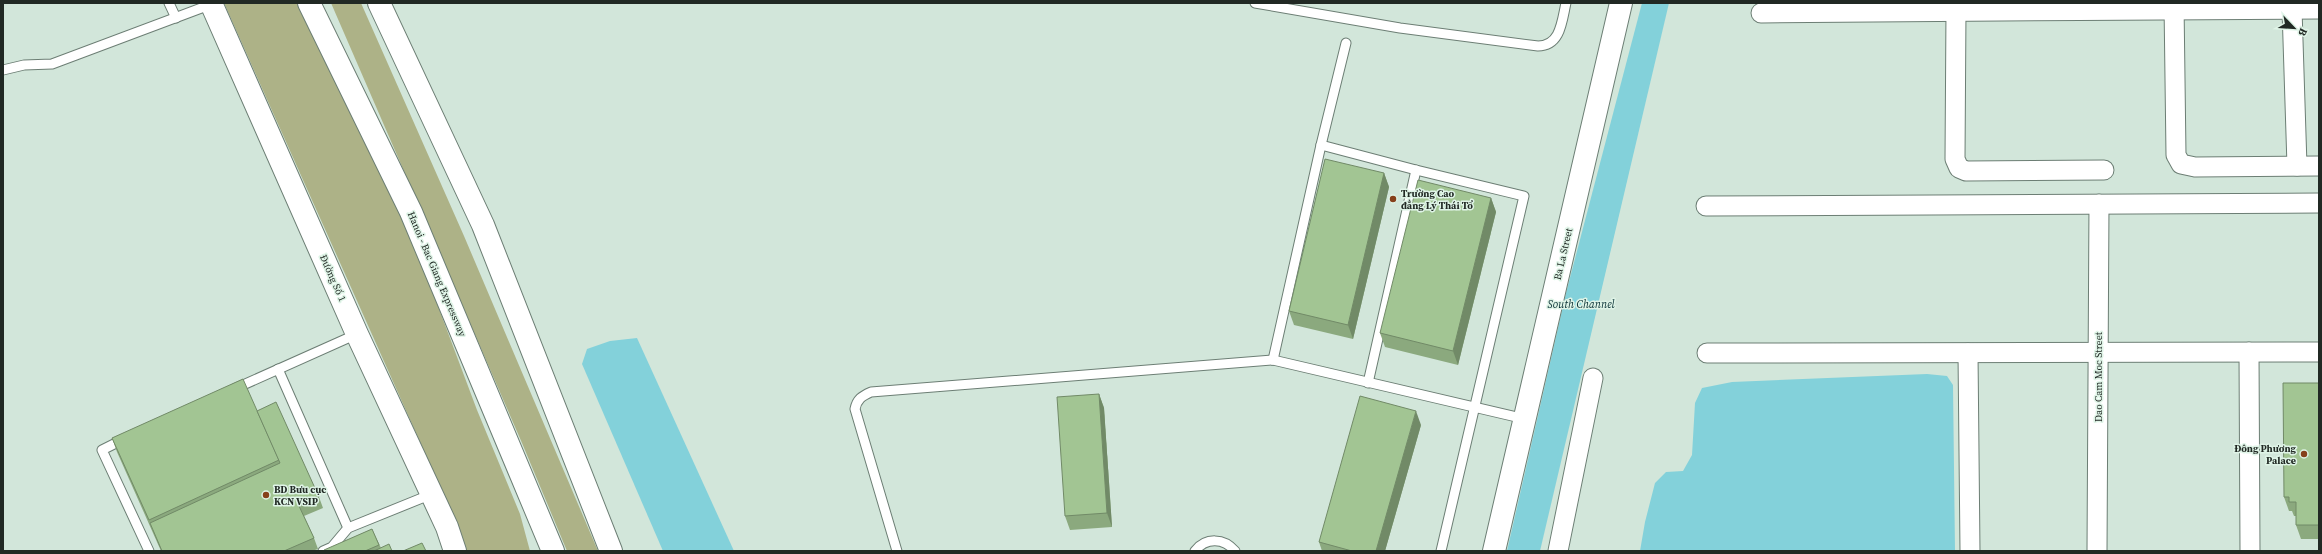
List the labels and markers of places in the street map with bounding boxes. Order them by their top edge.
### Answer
place label: Trường Cao đẳng Lý Thái Tổ [1401,187,1473,212]
marker: Trường Cao đẳng Lý Thái Tổ [1388,194,1398,204]
place label: Đông Phương Palace [2234,442,2297,467]
marker: Đông Phương Palace [2299,449,2309,459]
place label: BD Bưu cục KCN VSIP [274,483,326,508]
marker: BD Bưu cục KCN VSIP [261,490,271,500]

